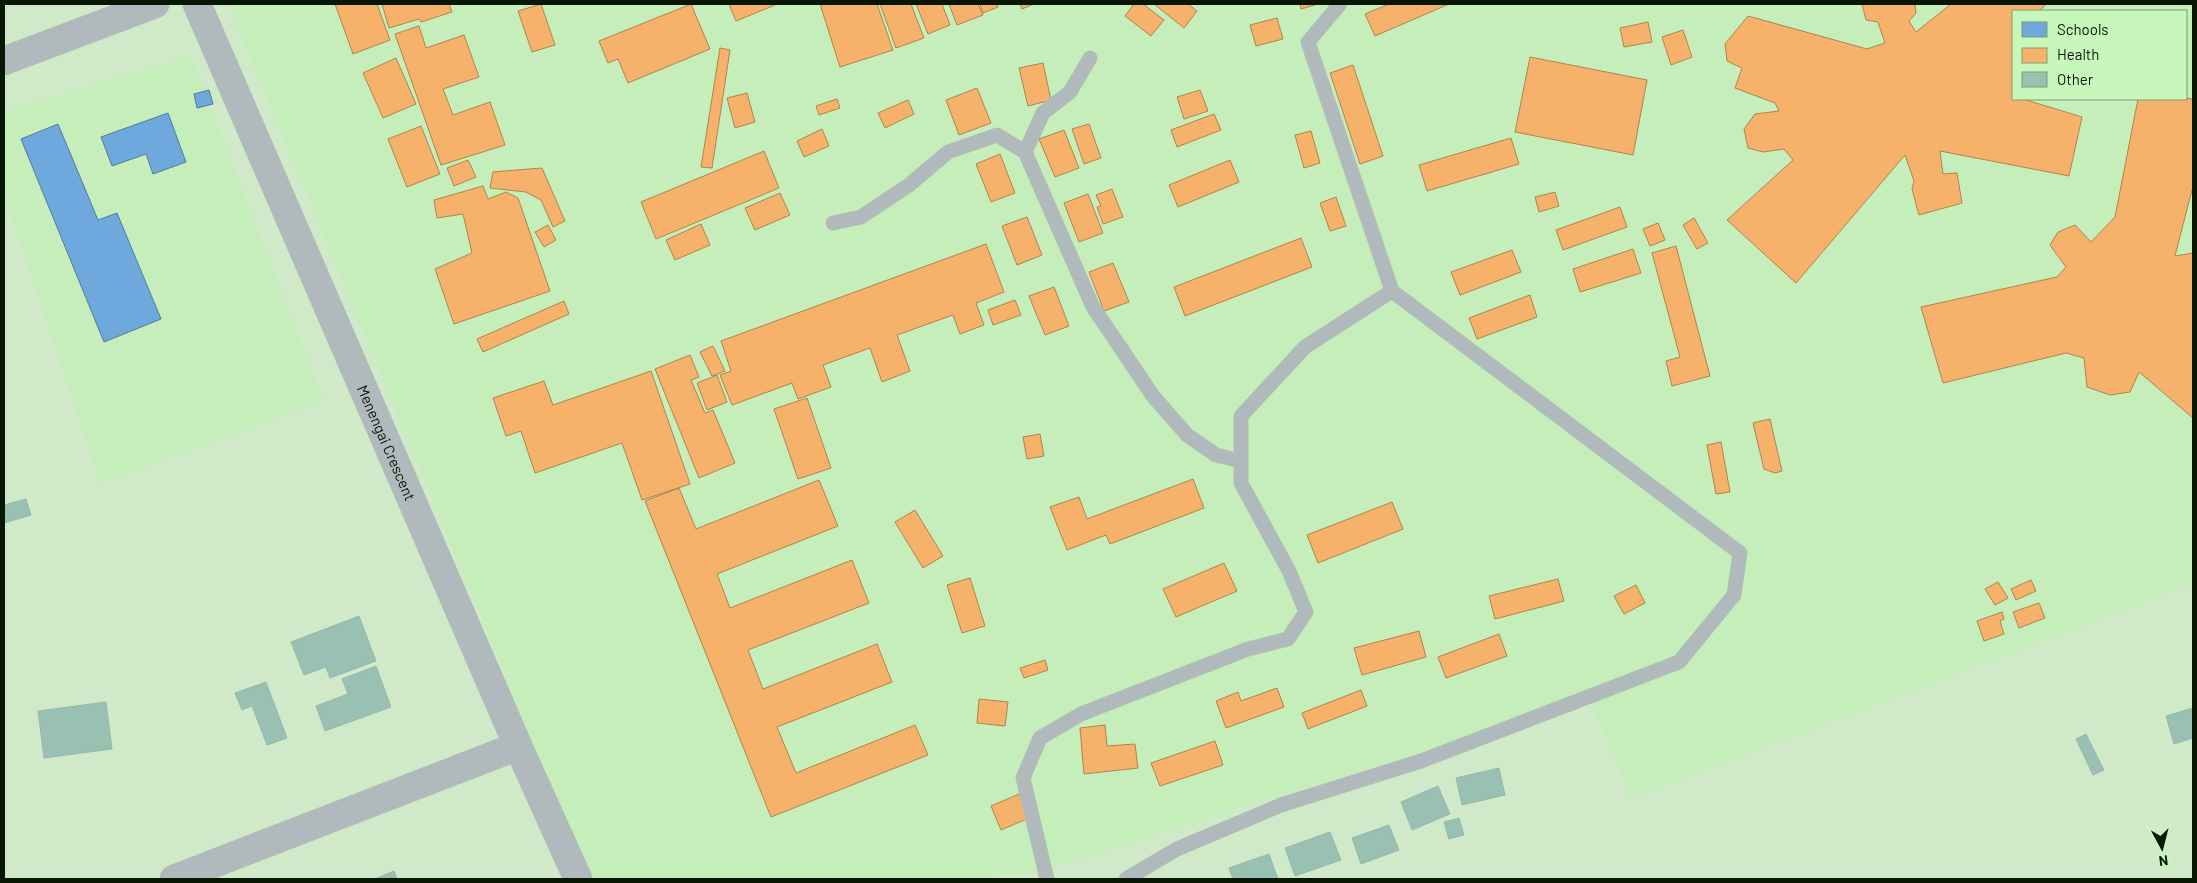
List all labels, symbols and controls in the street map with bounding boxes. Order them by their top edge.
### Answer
legend [2012,10,2187,100]
text: Schools [2057,20,2109,38]
text: Health [2057,45,2099,63]
text: Other [2057,70,2094,88]
street label: Menengai Crescent [354,382,420,503]
north arrow [2137,823,2187,873]
text: N [2158,852,2169,870]

